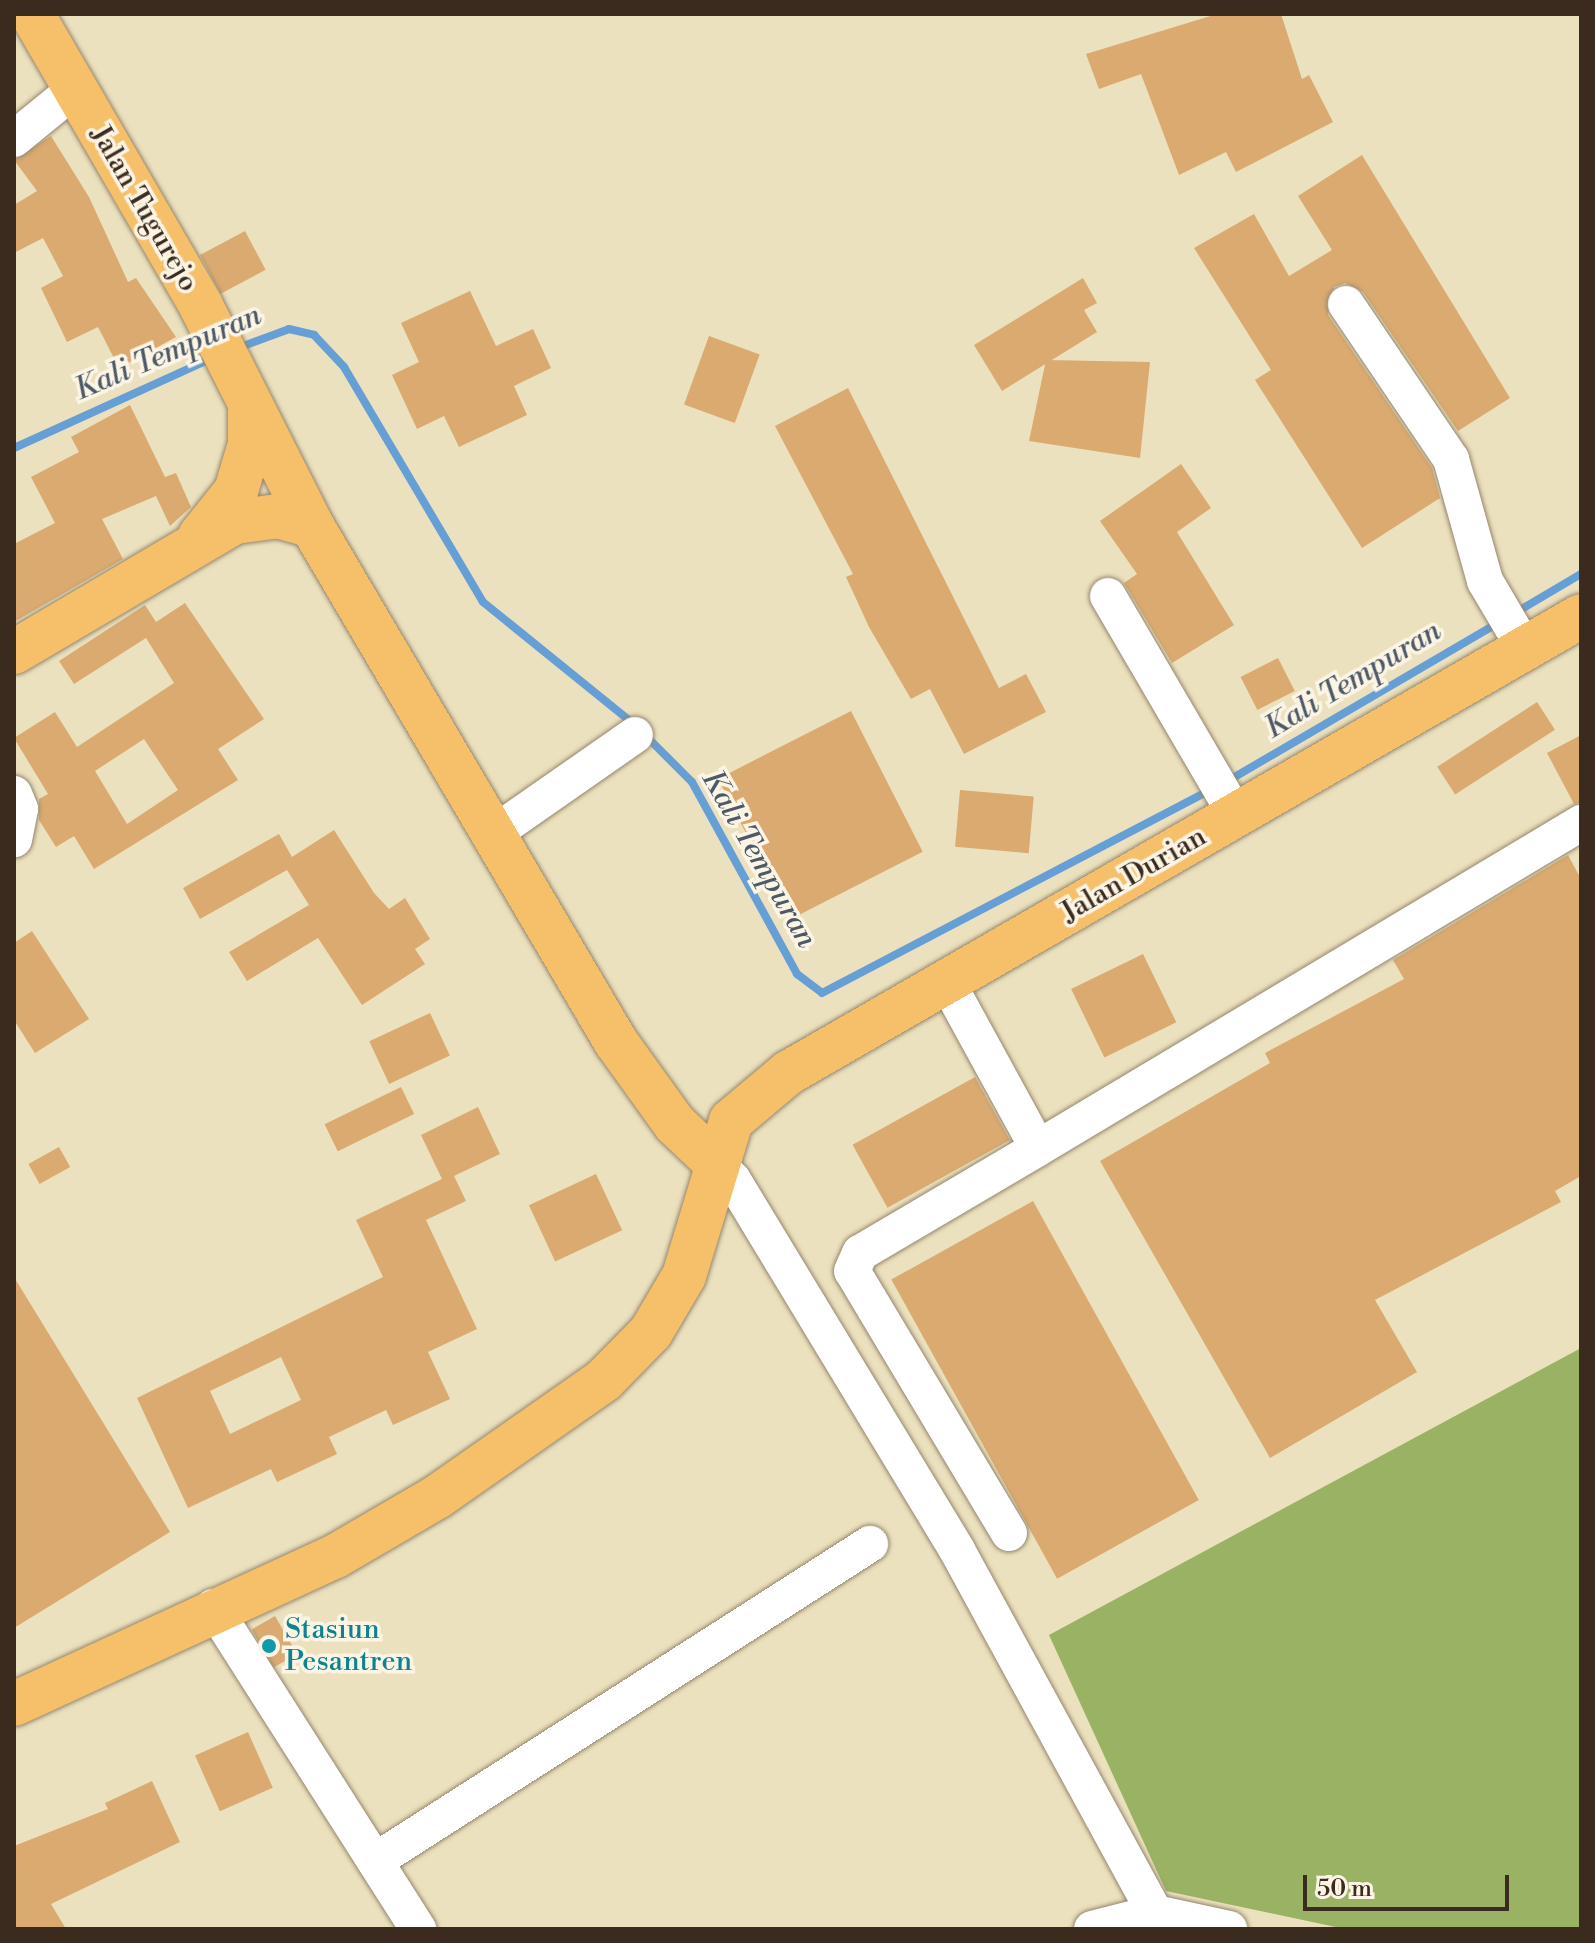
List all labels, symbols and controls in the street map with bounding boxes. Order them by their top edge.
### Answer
street label: Jalan Tugurejo [83,120,205,298]
water label: Kali Tempuran [69,298,267,408]
water label: Kali Tempuran [1258,613,1448,747]
water label: Kali Tempuran [694,764,824,954]
street label: Jalan Durian [1056,820,1212,930]
place label: Stasiun Pesantren [285,1613,412,1679]
marker: Stasiun Pesantren [260,1637,278,1655]
scale bar [1307,1859,1513,1909]
text: 50 m [1317,1874,1372,1904]

